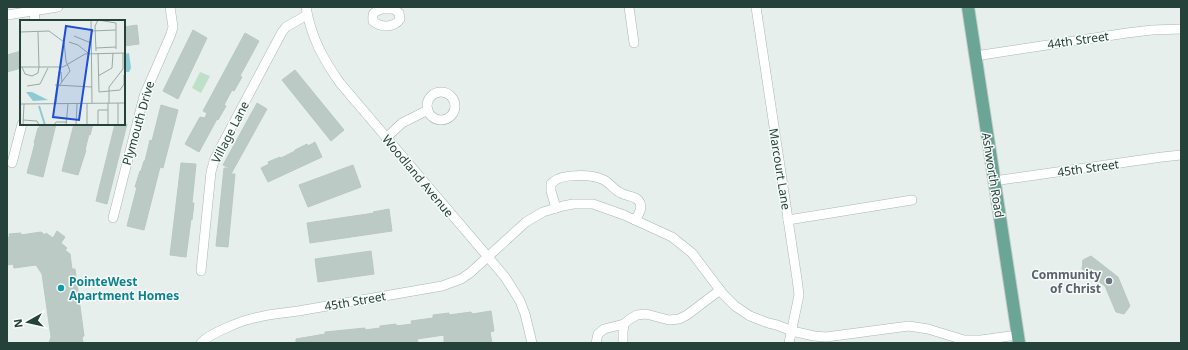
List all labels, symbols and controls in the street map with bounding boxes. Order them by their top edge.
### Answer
inset map [20,20,125,125]
street label: 44th Street [1046,27,1111,53]
street label: Plymouth Drive [118,79,158,167]
street label: Village Lane [207,98,253,166]
street label: Marcourt Lane [765,127,795,211]
street label: Woodland Avenue [378,131,458,221]
street label: Ashworth Road [978,131,1008,219]
street label: 45th Street [1056,155,1121,181]
place label: Community of Christ [1031,266,1101,297]
place label: PointeWest Apartment Homes [69,273,179,304]
marker: Community of Christ [1104,276,1114,286]
marker: PointeWest Apartment Homes [56,283,66,293]
street label: 45th Street [323,287,388,315]
north arrow [8,302,48,342]
text: N [10,318,26,329]

